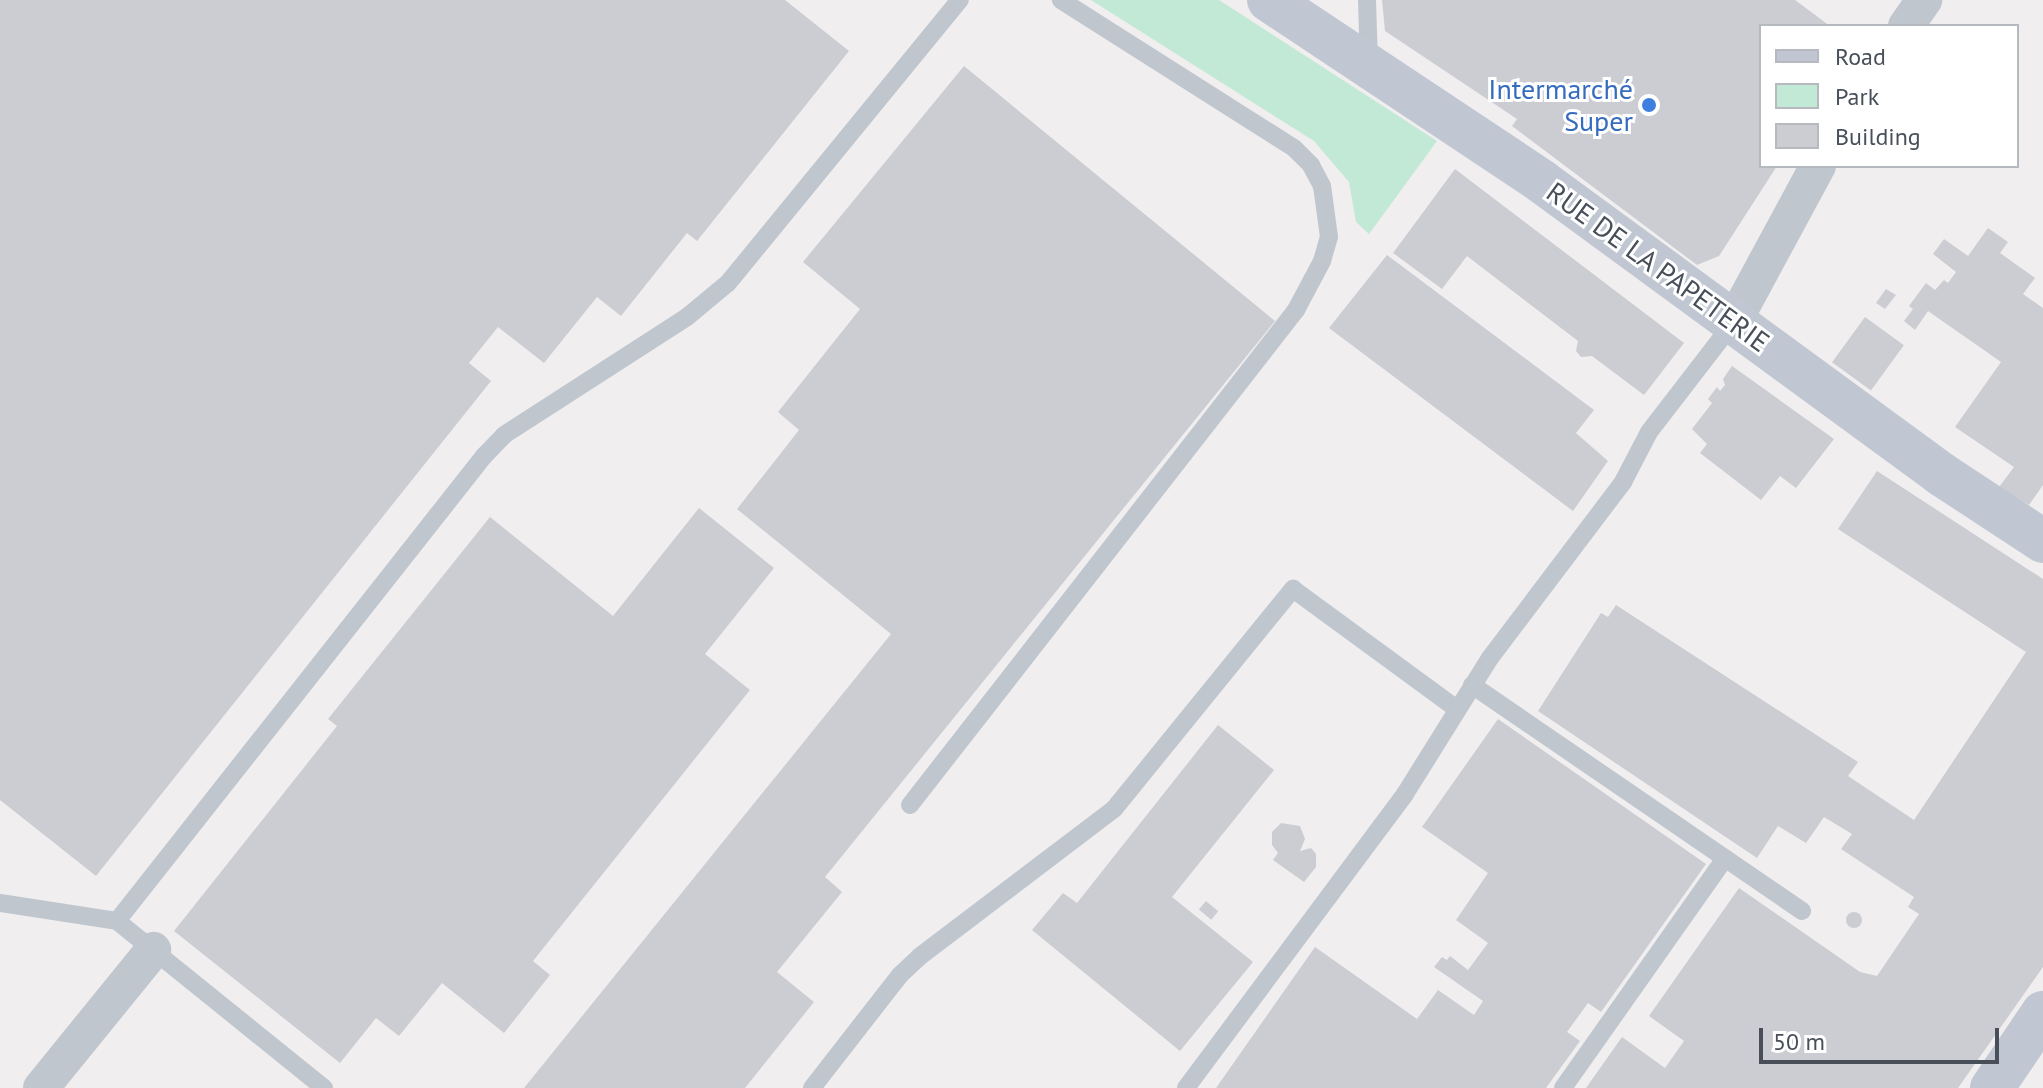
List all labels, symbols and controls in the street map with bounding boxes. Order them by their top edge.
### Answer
legend [1759,24,2019,168]
text: Road [1835,41,1886,72]
place label: Intermarché Super [1488,72,1633,138]
text: Park [1835,81,1879,112]
marker: Intermarché Super [1640,96,1658,114]
text: Building [1835,121,1921,152]
street label: RUE DE LA PAPETERIE [1540,175,1776,359]
scale bar [1763,1012,2003,1062]
text: 50 m [1773,1026,1825,1057]

